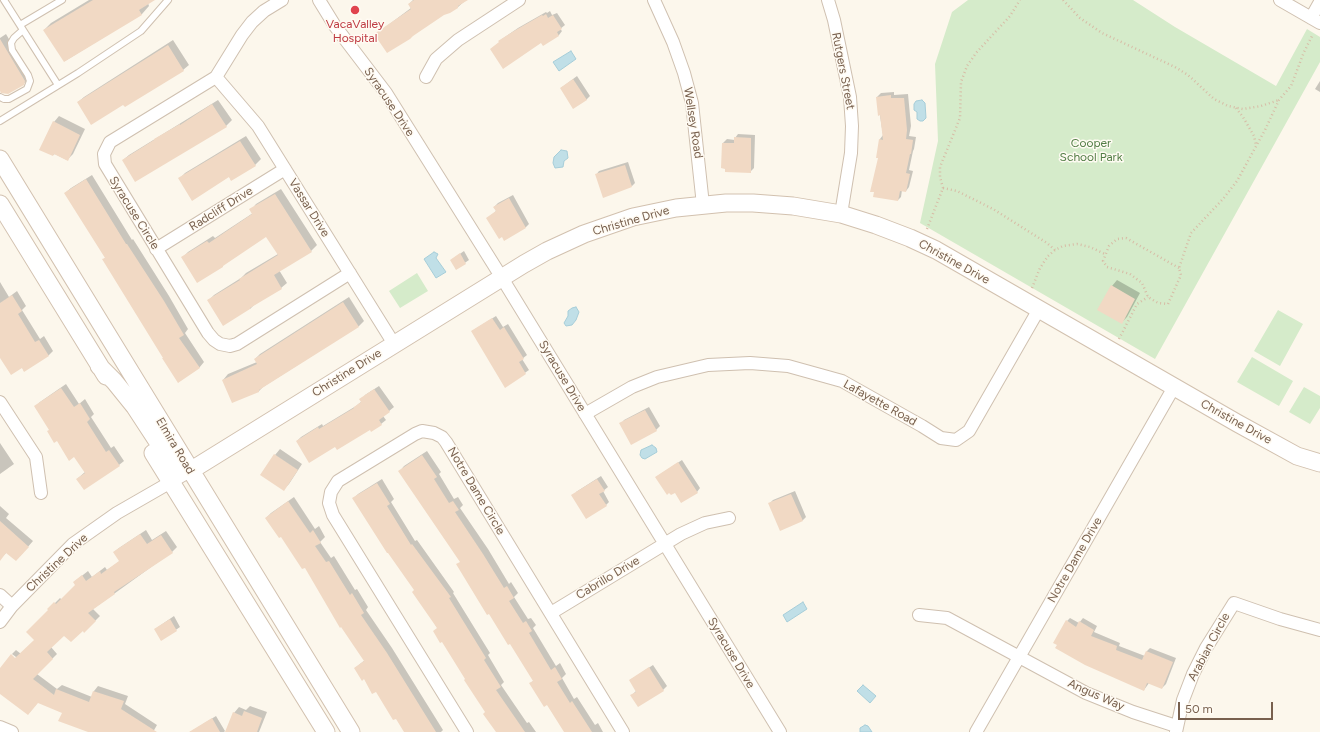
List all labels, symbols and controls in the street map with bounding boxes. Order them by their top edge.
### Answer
marker: VacaValley Hospital [349,4,361,16]
place label: VacaValley Hospital [326,17,384,45]
street label: Rutgers Street [828,31,858,111]
street label: Syracuse Drive [361,65,417,139]
street label: Wellsey Road [680,86,706,160]
park label: Cooper School Park [1060,136,1122,164]
street label: Syracuse Circle [106,174,162,252]
street label: Vassar Drive [285,176,333,240]
street label: Radcliff Drive [187,184,255,234]
street label: Christine Drive [591,203,671,239]
street label: Christine Drive [916,237,992,287]
street label: Syracuse Drive [535,338,589,414]
street label: Christine Drive [310,346,384,400]
street label: Lafayette Road [841,377,919,429]
street label: Christine Drive [1198,397,1274,447]
street label: Elmira Road [152,415,198,477]
street label: Notre Dame Circle [444,445,508,537]
street label: Notre Dame Drive [1045,515,1105,605]
street label: Christine Drive [23,531,91,595]
street label: Cabrillo Drive [574,553,642,603]
street label: Arabian Circle [1185,610,1233,684]
street label: Syracuse Drive [704,615,758,691]
street label: Angus Way [1065,676,1127,714]
scale bar [1180,694,1275,720]
text: 50 m [1185,702,1213,716]

